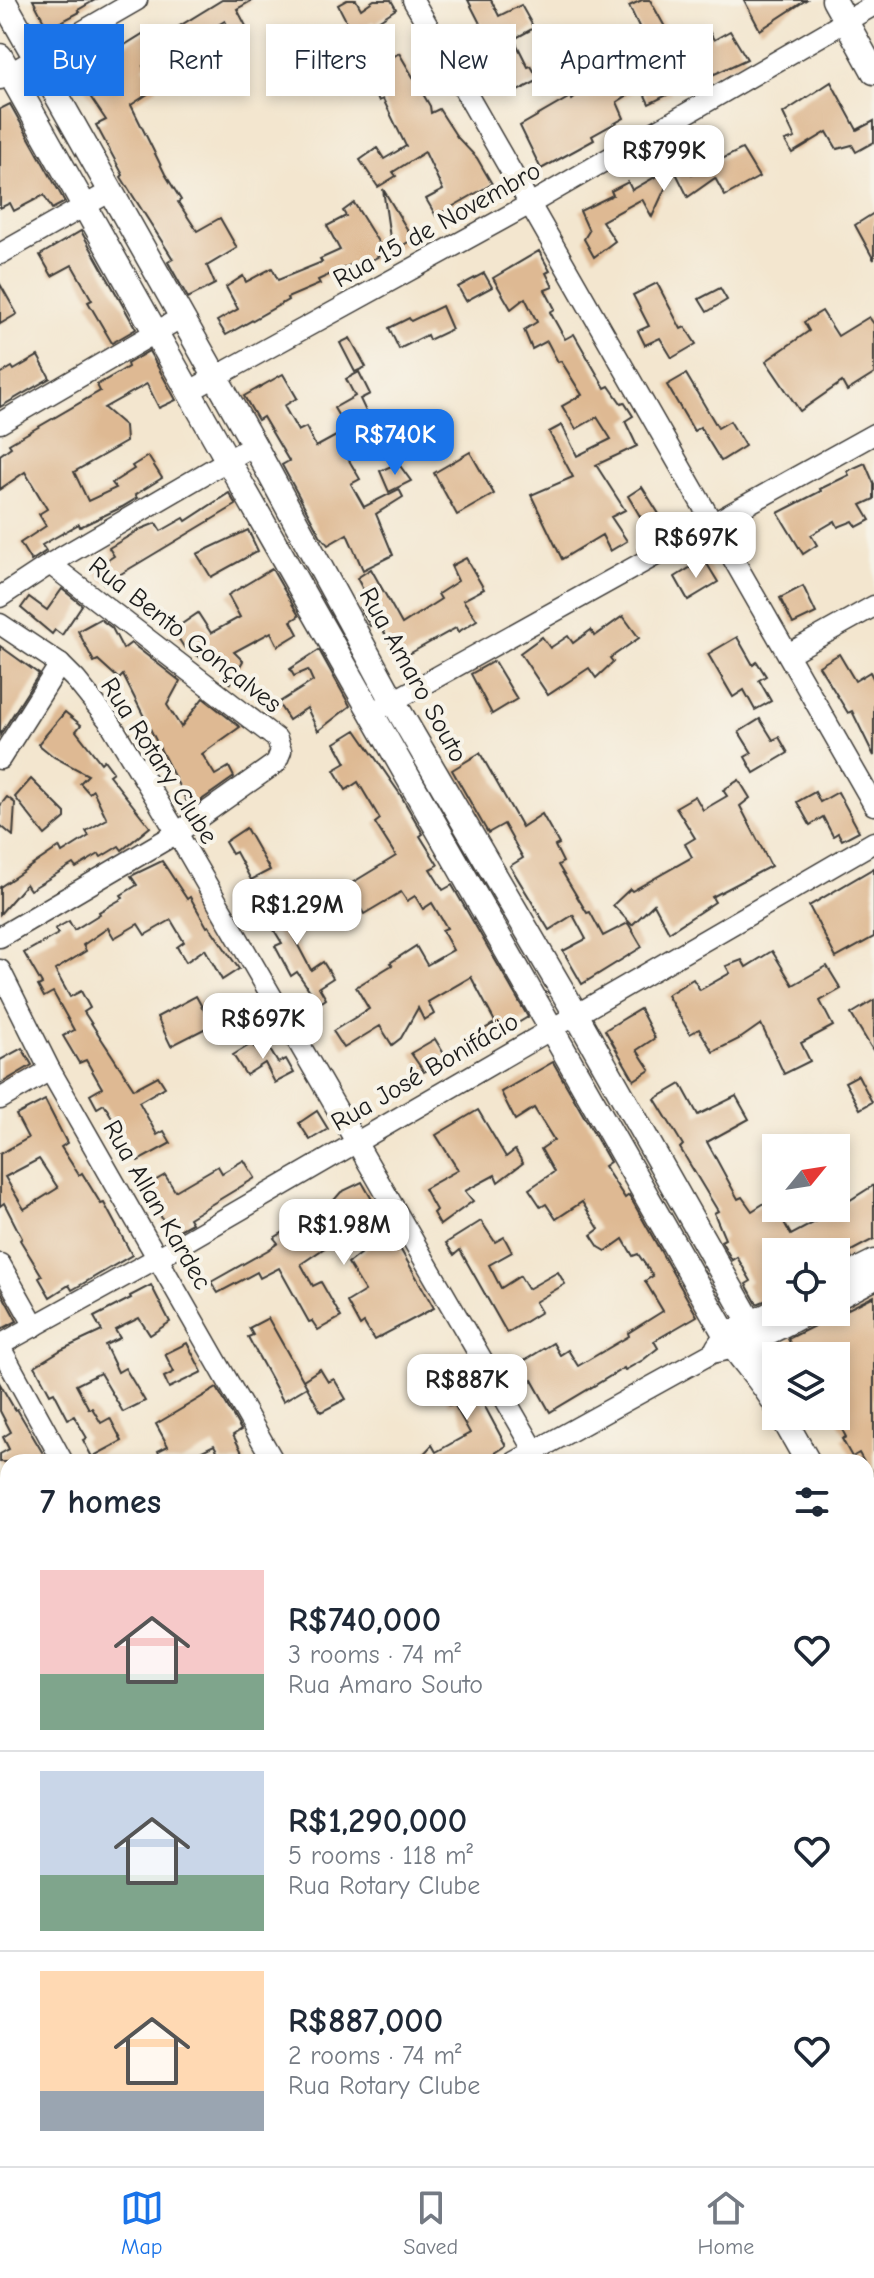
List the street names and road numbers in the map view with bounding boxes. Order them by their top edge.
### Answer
street label: Rua 15 de Novembro [328,156,546,294]
street label: Rua Bento Gonçalves [83,550,287,720]
street label: Rua Amaro Souto [353,582,473,768]
street label: Rua Rotary Clube [94,672,224,850]
street label: Rua José Bonifácio [326,1006,524,1138]
street label: Rua Allan Kardec [96,1115,218,1295]

